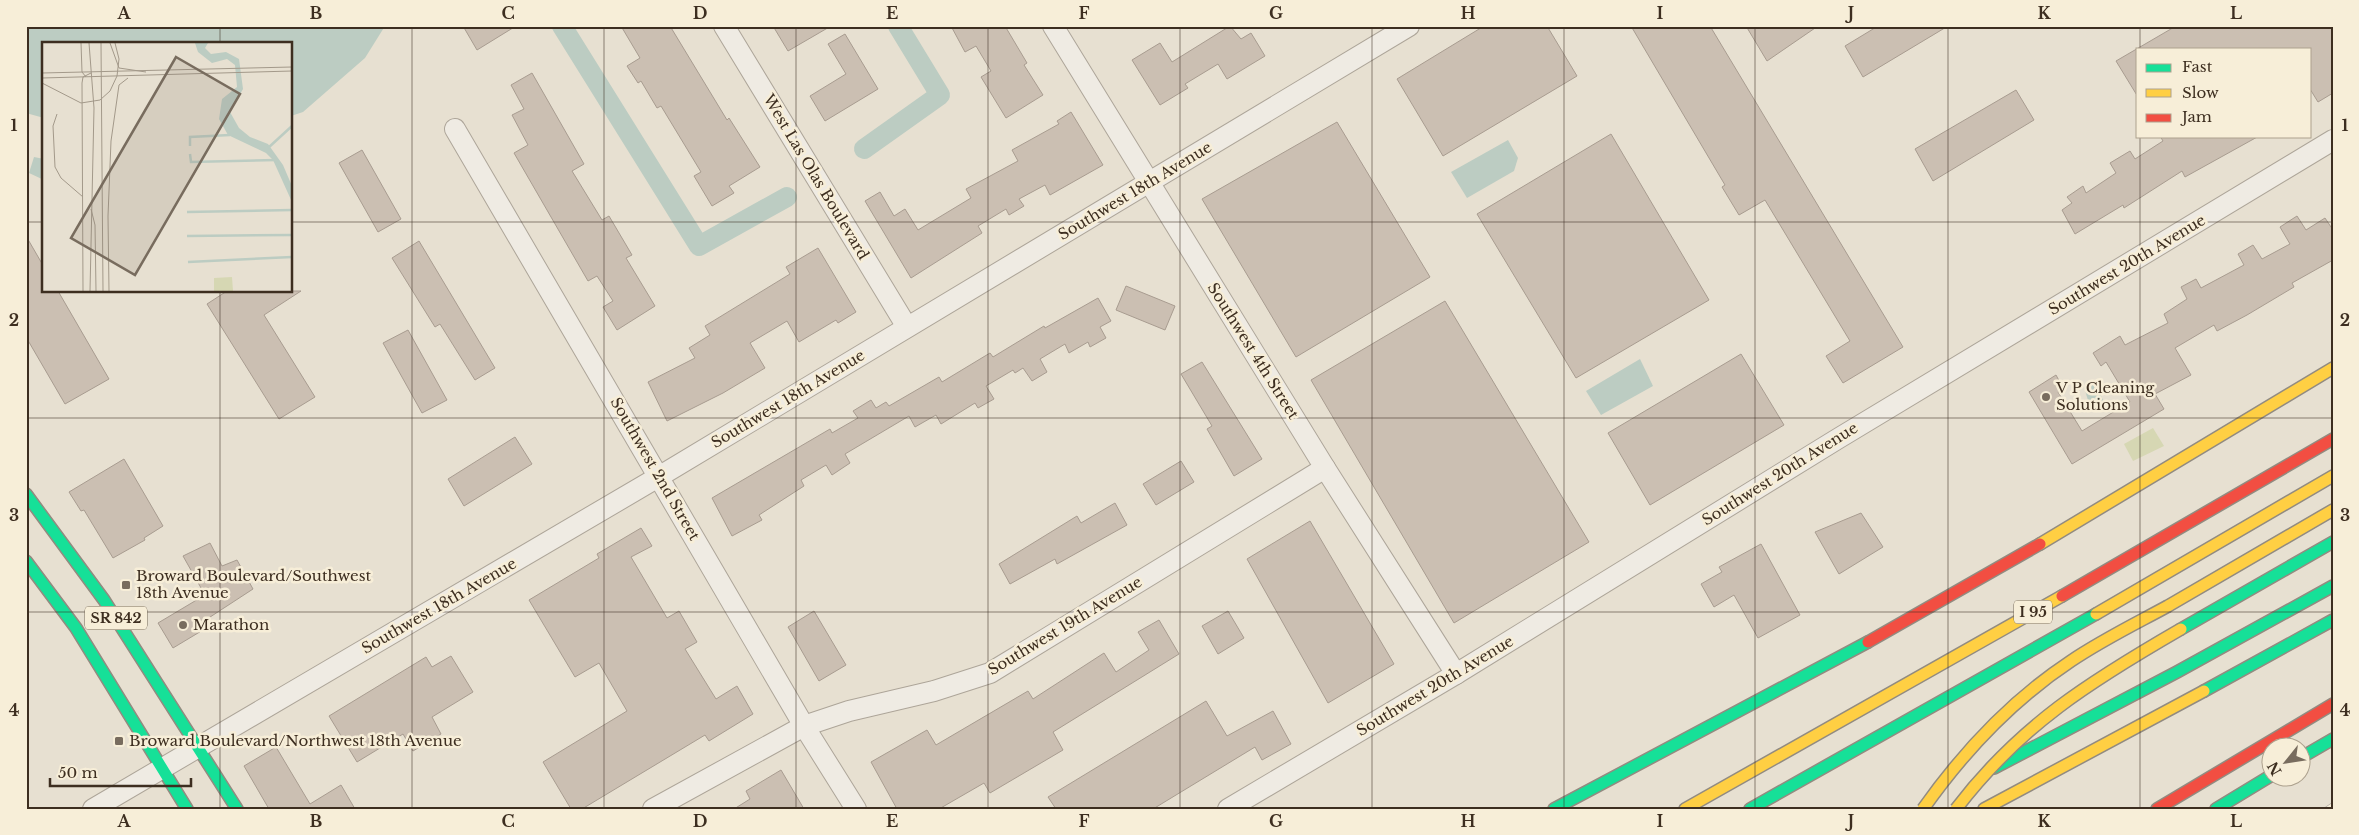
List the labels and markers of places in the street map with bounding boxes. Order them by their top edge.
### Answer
place label: V P Cleaning Solutions [2055,378,2155,414]
marker: V P Cleaning Solutions [2040,391,2052,403]
place label: Broward Boulevard/Southwest 18th Avenue [136,566,372,602]
marker: Broward Boulevard/Southwest 18th Avenue [120,579,132,591]
place label: Marathon [193,615,269,634]
marker: Marathon [177,619,189,631]
place label: Broward Boulevard/Northwest 18th Avenue [129,731,462,750]
marker: Broward Boulevard/Northwest 18th Avenue [113,735,125,747]

